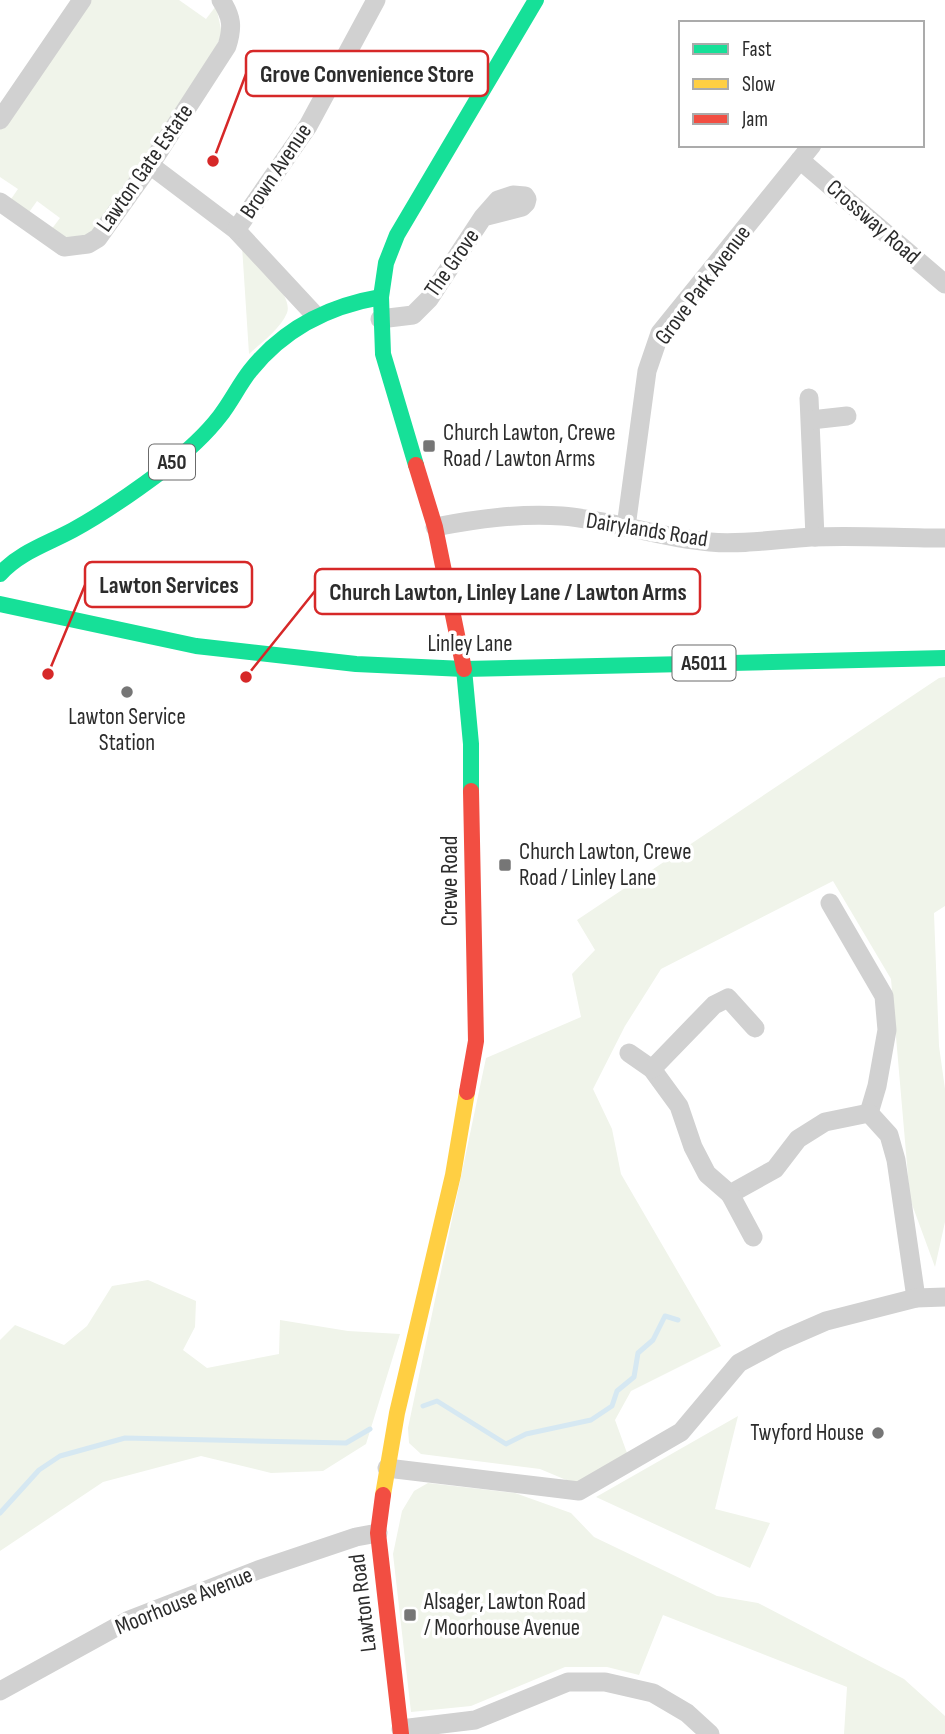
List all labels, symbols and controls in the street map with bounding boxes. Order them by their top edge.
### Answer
legend [679,21,924,147]
text: Fast [742,37,772,62]
callout: Grove Convenience Store [246,51,488,96]
text: Grove Convenience Store [260,60,474,89]
text: Slow [742,72,776,97]
street label: Lawton Gate Estate [91,99,199,237]
text: Jam [741,107,768,132]
street label: Brown Avenue [234,118,318,224]
street label: Crossway Road [820,174,926,270]
street label: Grove Park Avenue [649,220,757,350]
street label: The Grove [418,223,486,303]
place label: Church Lawton, Crewe Road / Lawton Arms [443,419,615,473]
marker: Church Lawton, Crewe Road / Lawton Arms [421,438,437,454]
road number: A50 [149,444,195,480]
street label: Dairylands Road [584,507,710,553]
callout: Lawton Services [85,562,252,607]
callout: Church Lawton, Linley Lane / Lawton Arms [315,569,700,614]
text: Lawton Services [99,571,239,600]
text: Church Lawton, Linley Lane / Lawton Arms [329,578,687,607]
street label: Linley Lane [428,630,513,658]
road number: A5011 [672,646,736,680]
marker: Lawton Service Station [119,684,135,700]
place label: Lawton Service Station [68,703,186,757]
street label: Crewe Road [436,836,464,926]
place label: Church Lawton, Crewe Road / Linley Lane [519,838,691,892]
marker: Church Lawton, Crewe Road / Linley Lane [497,857,513,873]
place label: Twyford House [750,1419,864,1447]
marker: Twyford House [870,1425,886,1441]
street label: Lawton Road [343,1552,383,1654]
street label: Moorhouse Avenue [111,1561,257,1641]
place label: Alsager, Lawton Road / Moorhouse Avenue [423,1588,586,1642]
marker: Alsager, Lawton Road / Moorhouse Avenue [402,1607,418,1623]

